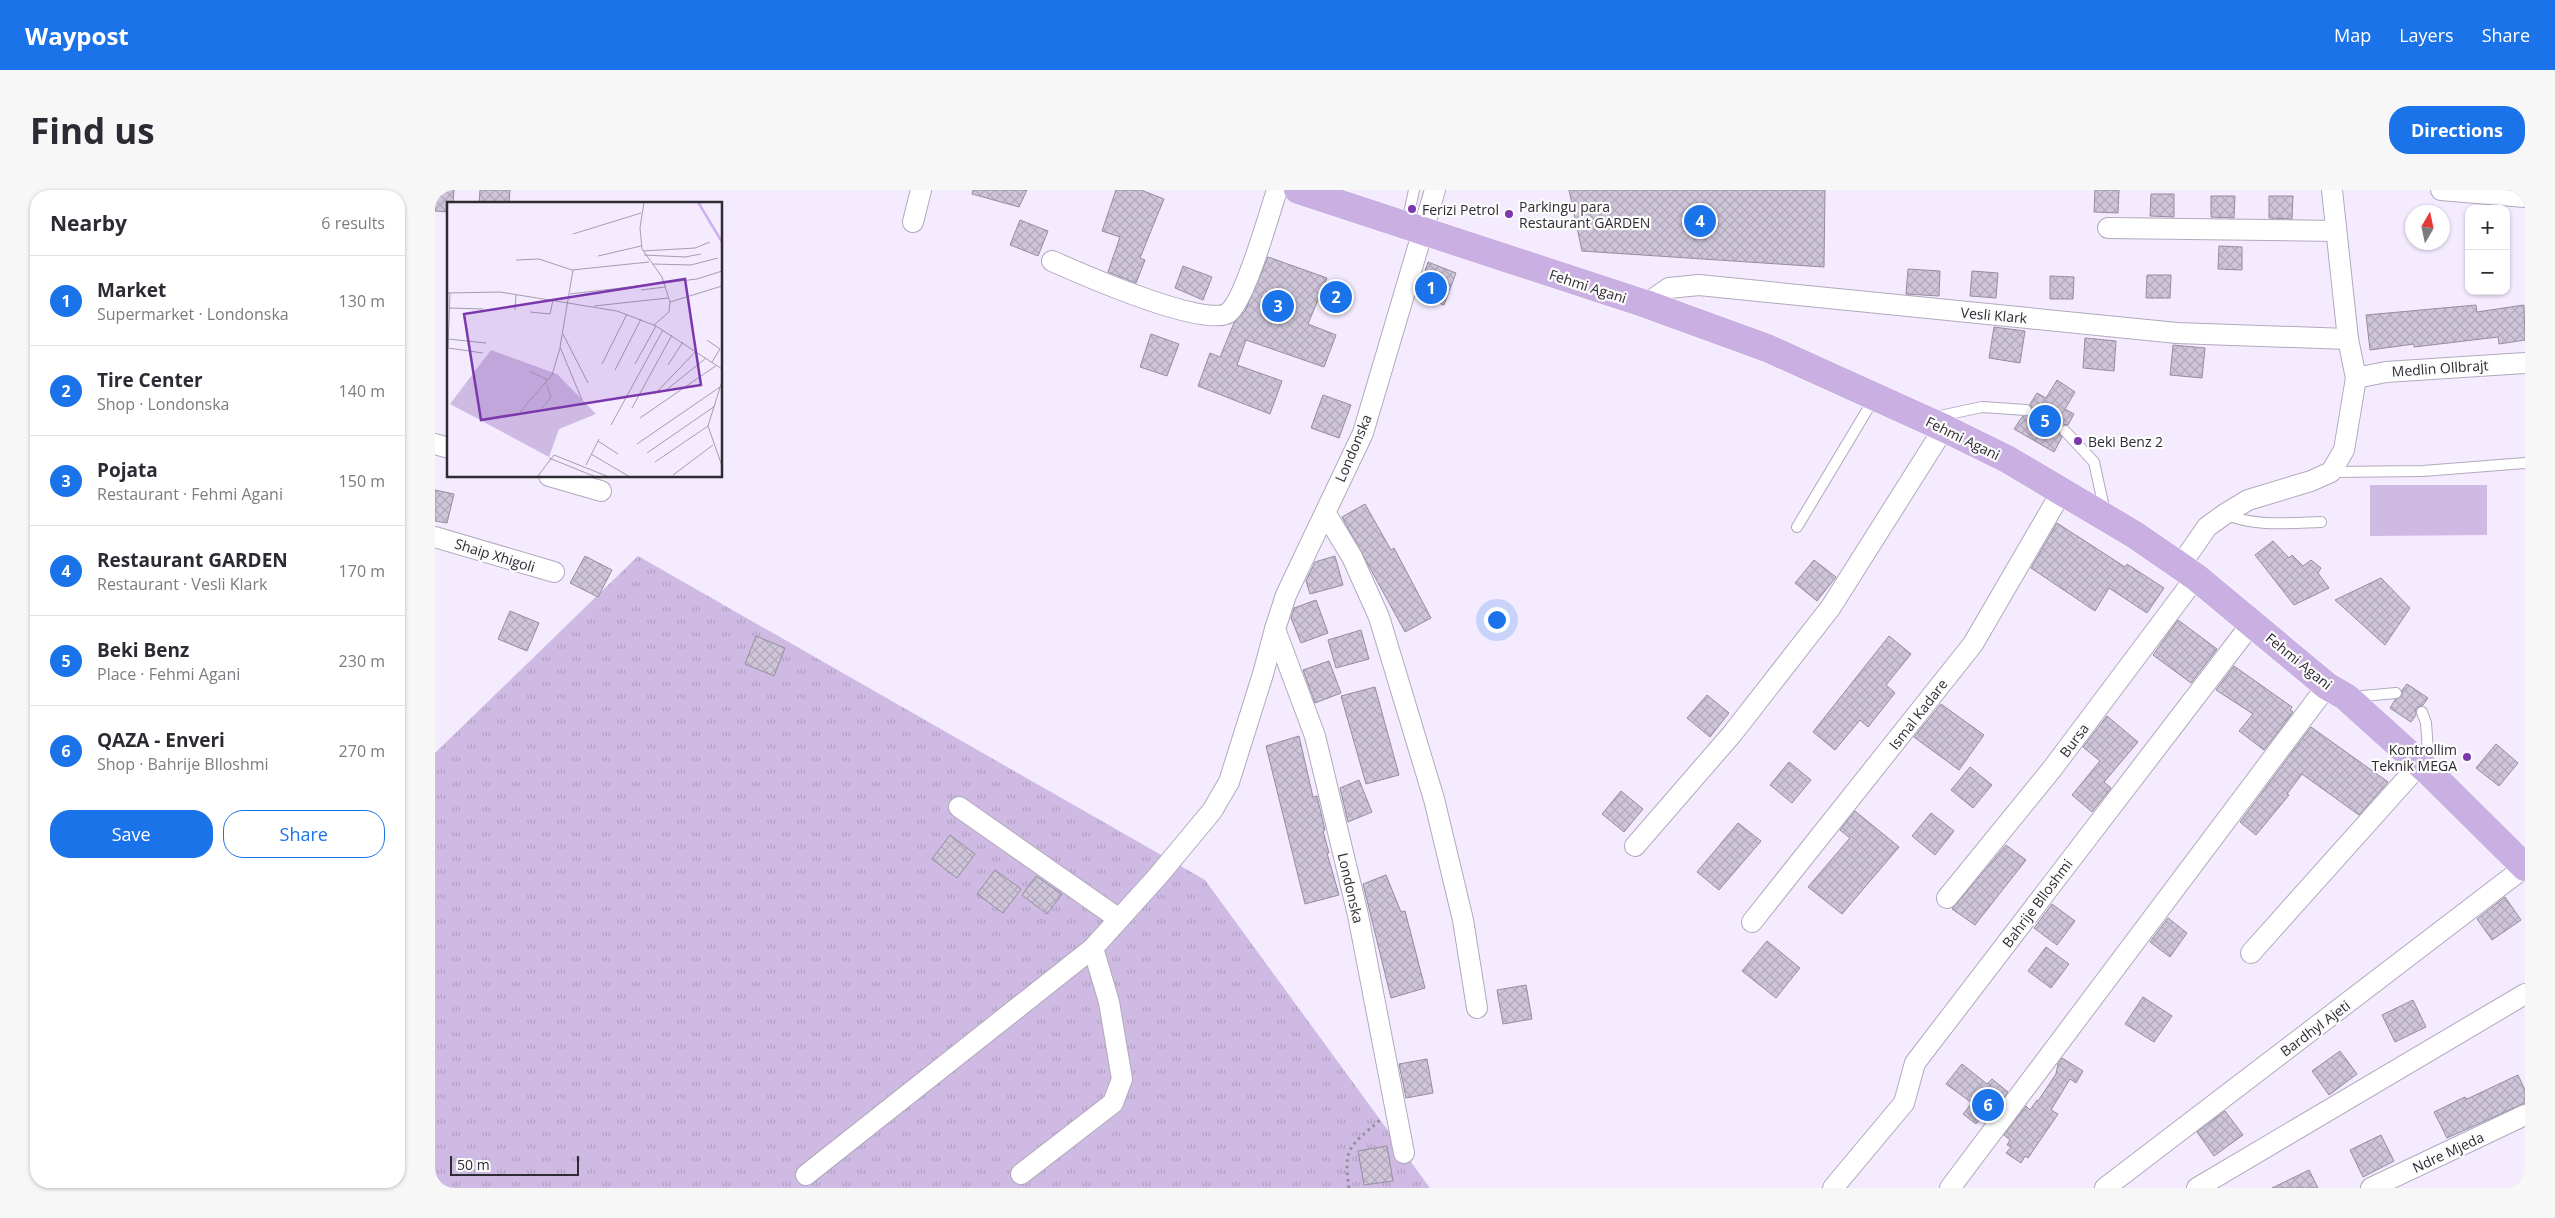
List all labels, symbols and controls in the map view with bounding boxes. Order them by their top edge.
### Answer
text: Waypost [25,19,129,52]
text: Map [2334,23,2371,47]
text: Layers [2399,23,2454,47]
text: Share [2482,23,2530,47]
button: Directions [2389,106,2525,154]
text: Find us [30,107,155,154]
place label: Parkingu para Restaurant GARDEN [1519,197,1650,232]
place label: Ferizi Petrol [1422,200,1499,219]
inset map [447,202,723,478]
pin: 4 [1684,202,1716,240]
marker: Ferizi Petrol [1406,203,1418,215]
north arrow [2405,205,2450,250]
map controls [2465,205,2510,295]
button: + [2465,205,2510,250]
marker: Parkingu para Restaurant GARDEN [1503,208,1515,220]
text: Nearby [50,209,127,237]
text: 6 results [321,212,385,234]
button: − [2465,250,2510,295]
street label: Fehmi Agani [1547,265,1629,307]
pin: 1 [1415,269,1447,307]
text: Market [97,277,166,303]
pin: 2 [1320,278,1352,316]
pin: 3 [1262,287,1294,325]
text: 1 [61,290,71,312]
text: 130 m [339,290,385,312]
text: Supermarket · Londonska [97,303,289,325]
street label: Vesli Klark [1960,303,2029,327]
street label: Medlin Ollbrajt [2391,355,2489,381]
text: Tire Center [97,367,203,393]
text: 2 [61,380,71,402]
text: 140 m [339,380,385,402]
text: Shop · Londonska [97,393,229,415]
pin: 5 [2029,402,2061,440]
street label: Londonska [1330,411,1376,485]
street label: Fehmi Agani [1923,412,2003,464]
place label: Beki Benz 2 [2088,432,2163,451]
marker: Beki Benz 2 [2072,435,2084,447]
text: Pojata [97,457,158,483]
text: 3 [61,470,71,492]
text: 150 m [339,470,385,492]
text: Restaurant · Fehmi Agani [97,483,283,505]
street label: Shaip Xhigoli [452,534,538,576]
text: Restaurant GARDEN [97,547,288,573]
text: 4 [61,560,71,582]
text: 170 m [339,560,385,582]
text: Restaurant · Vesli Klark [97,573,267,595]
your location [1484,607,1510,633]
street label: Fehmi Agani [2262,628,2336,694]
text: Beki Benz [97,637,189,663]
text: 5 [61,650,71,672]
text: 230 m [339,650,385,672]
text: Place · Fehmi Agani [97,663,240,685]
street label: Ismal Kadare [1884,675,1952,753]
street label: Bursa [2055,719,2093,761]
text: QAZA - Enveri [97,727,225,753]
text: 6 [61,740,71,762]
text: 270 m [339,740,385,762]
place label: Kontrollim Teknik MEGA [2372,740,2457,775]
marker: Kontrollim Teknik MEGA [2461,751,2473,763]
text: Shop · Bahrije Blloshmi [97,753,269,775]
button: Save [50,810,213,858]
button: Share [223,810,385,858]
street label: Londonska [1334,851,1368,925]
street label: Bahrije Blloshmi [1998,855,2076,951]
street label: Bardhyl Ajeti [2276,996,2354,1060]
pin: 6 [1972,1086,2004,1124]
street label: Ndre Mjeda [2409,1127,2487,1177]
scale bar [450,1153,579,1176]
text: 50 m [457,1155,490,1174]

